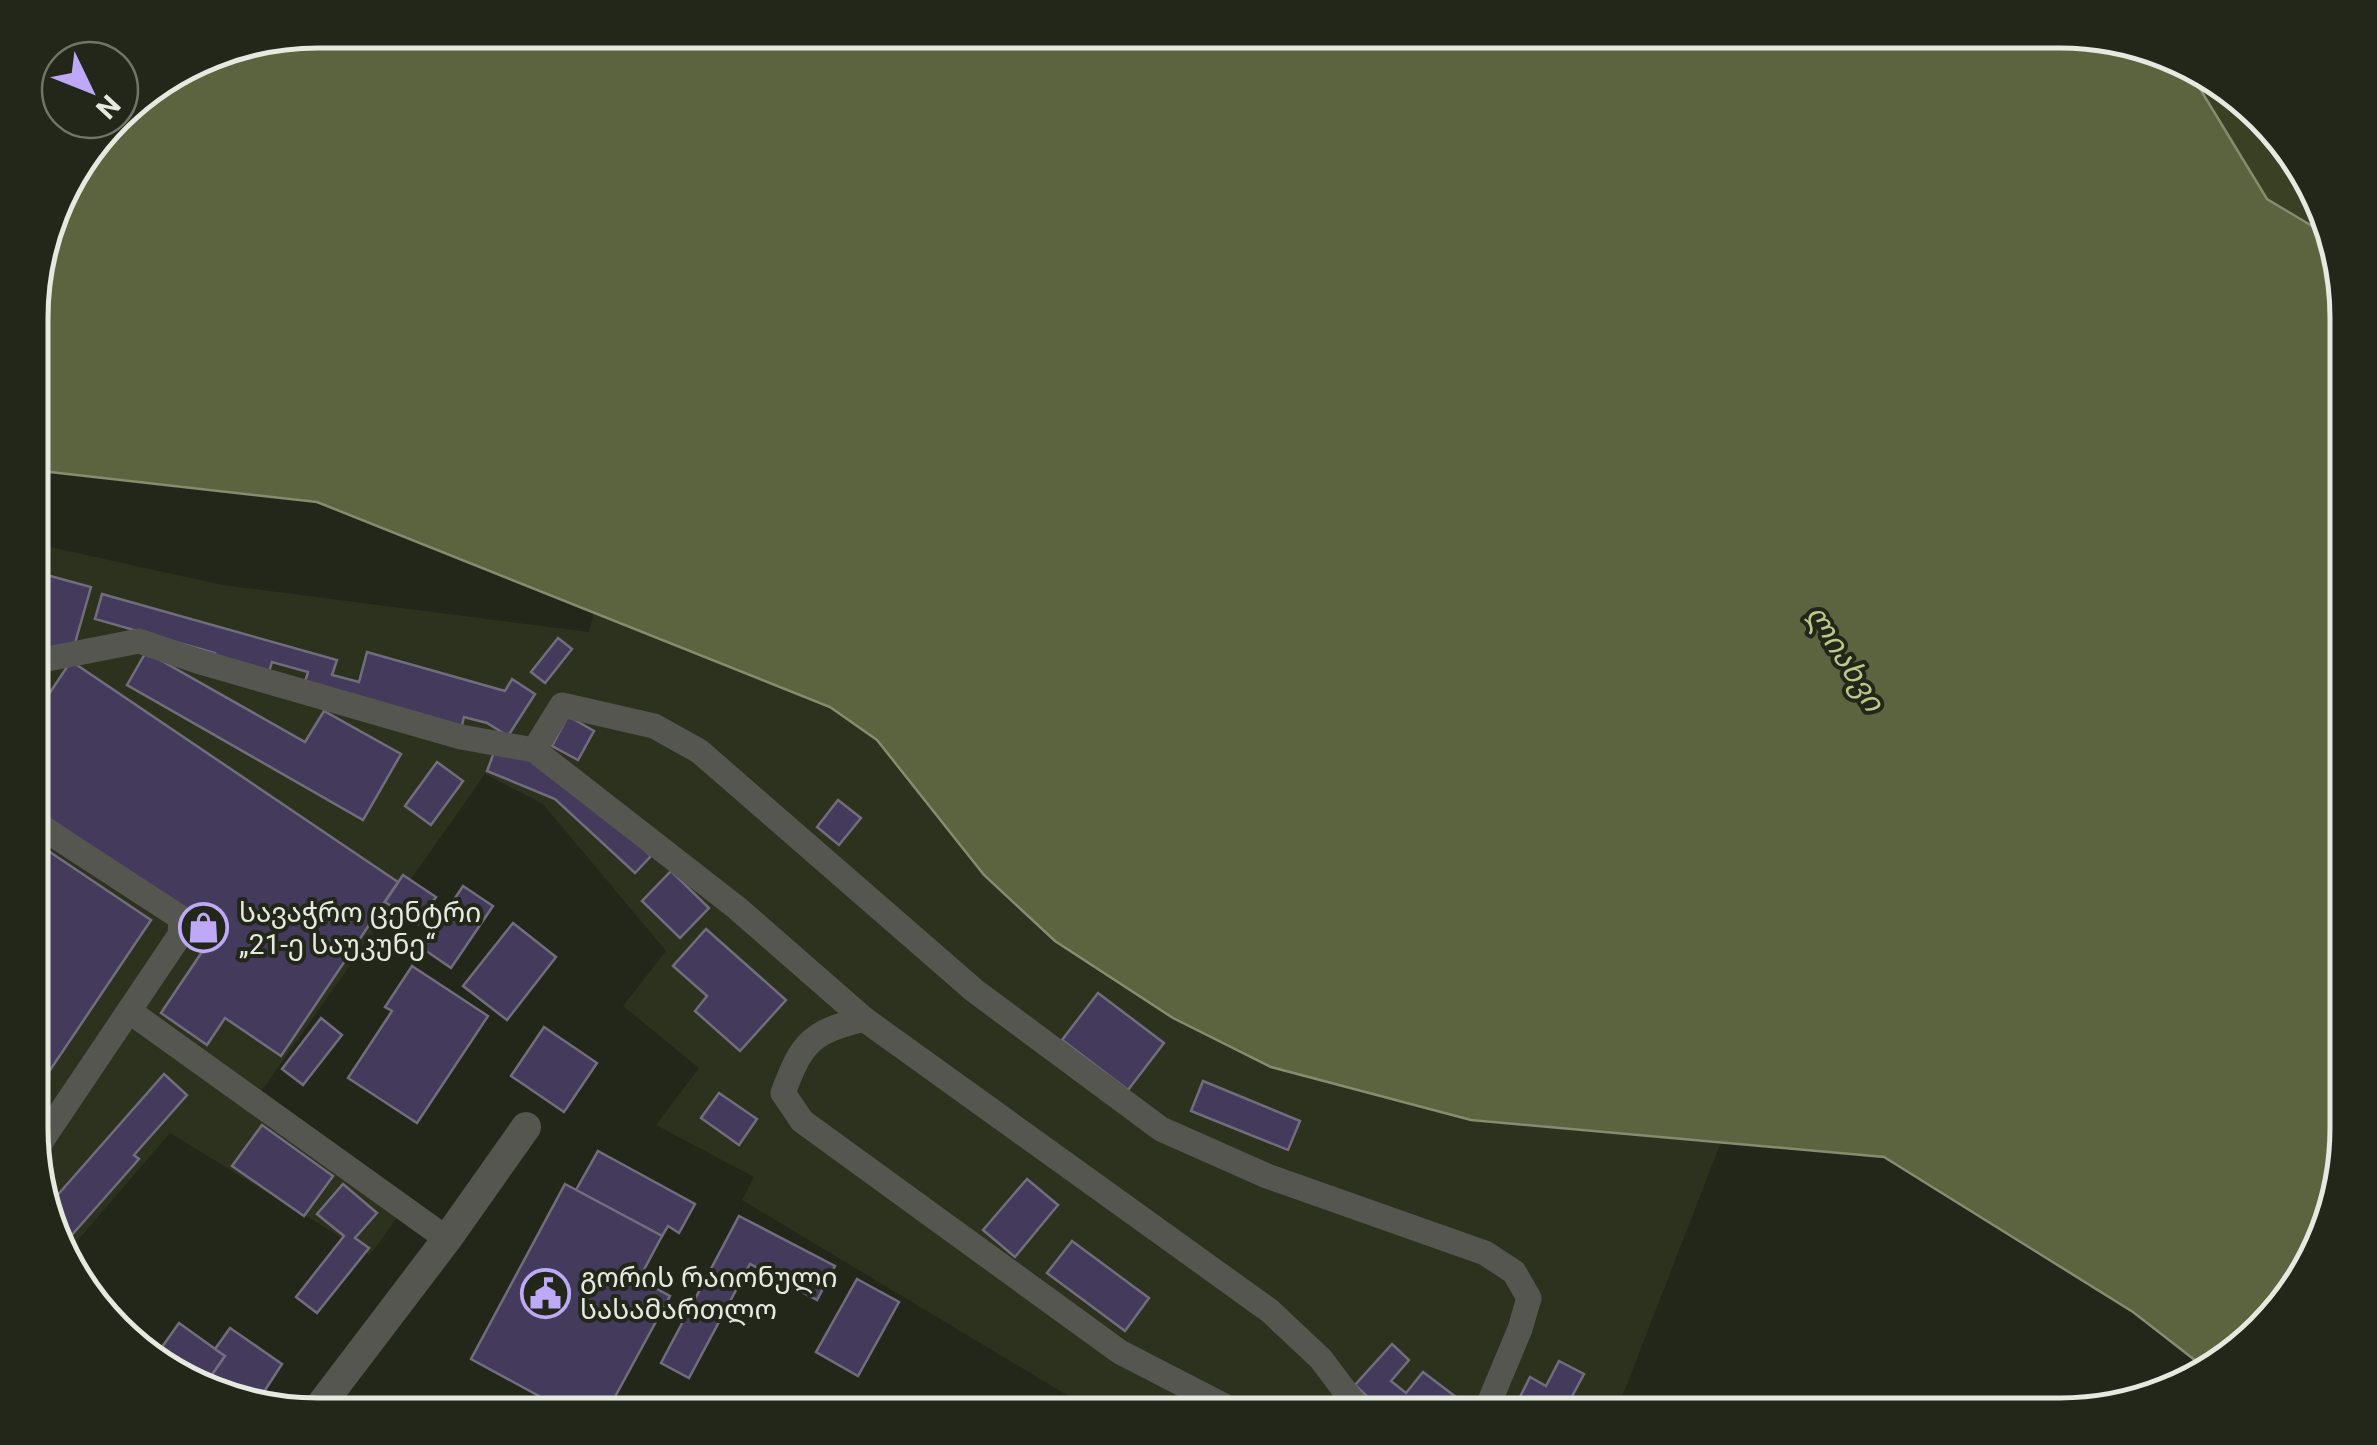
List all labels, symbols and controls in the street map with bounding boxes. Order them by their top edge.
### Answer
north arrow [40,40,140,140]
text: N [89,88,127,125]
water label: ლიახვი [1798,598,1893,719]
place label: სავაჭრო ცენტრი „21-ე საუკუნე“ [239,896,481,961]
shop icon: სავაჭრო ცენტრი „21-ე საუკუნე“ [178,902,230,954]
place label: გორის რაიონული სასამართლო [580,1261,838,1326]
public building icon: გორის რაიონული სასამართლო [519,1267,571,1319]

